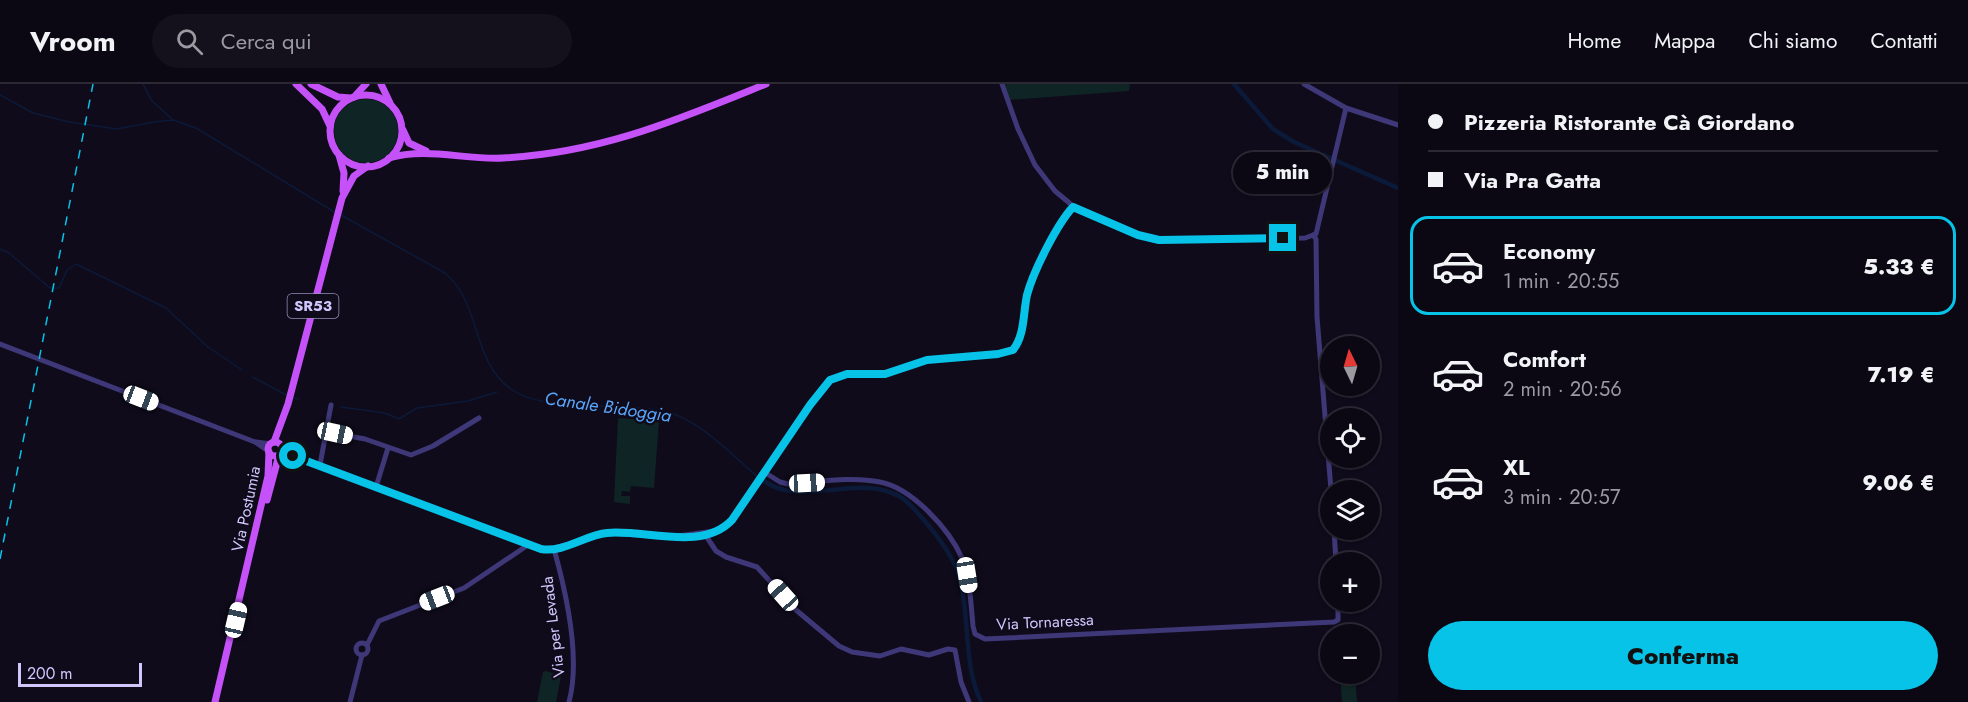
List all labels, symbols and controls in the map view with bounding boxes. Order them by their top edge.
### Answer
search box [152,14,572,68]
text: Vroom [30,21,116,62]
icon: search [173,25,206,58]
text: Cerca qui [221,25,312,57]
text: Home [1568,26,1621,56]
text: Mappa [1654,26,1715,56]
text: Chi siamo [1748,26,1837,56]
text: Contatti [1870,26,1938,56]
text: Pizzeria Ristorante Cà Giordano [1464,106,1794,138]
callout: 5 min [1234,151,1332,193]
text: 5 min [1256,158,1309,187]
text: Via Pra Gatta [1464,164,1601,196]
route end [1269,224,1296,251]
text: Economy [1503,235,1595,267]
icon: car [1431,239,1485,293]
text: 5.33 € [1863,250,1935,282]
text: 1 min · 20:55 [1503,267,1619,296]
road number: SR53 [288,294,338,318]
north arrow [1320,336,1380,396]
map controls [1320,336,1380,684]
text: Comfort [1503,343,1586,375]
icon: car [1431,347,1485,401]
text: 7.19 € [1868,358,1935,390]
text: 2 min · 20:56 [1503,375,1622,404]
car [121,383,161,413]
water label: Canale Bidoggia [543,385,673,429]
button: locate [1320,408,1380,468]
car [316,420,354,446]
route start [279,442,306,469]
text: XL [1503,451,1530,483]
icon: car [1431,455,1485,509]
street label: Via Postumia [226,464,266,554]
text: 9.06 € [1862,466,1935,498]
car [789,473,825,493]
button: layers [1320,480,1380,540]
text: 3 min · 20:57 [1503,483,1620,512]
button: + [1320,552,1380,612]
car [955,556,979,594]
street label: Via per Levada [535,575,571,679]
car [764,576,802,614]
car [417,583,457,613]
car [223,600,249,640]
street label: Via Tornaressa [996,608,1094,636]
button: Conferma [1428,621,1938,690]
button: − [1320,624,1380,684]
scale bar [18,660,142,688]
text: 200 m [27,662,73,685]

